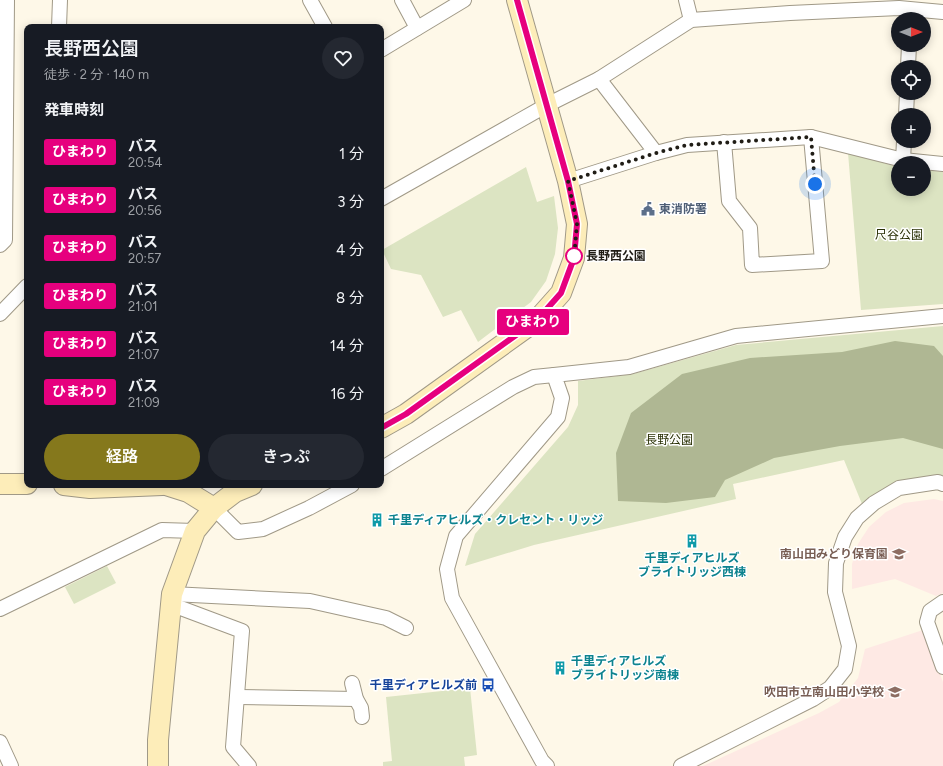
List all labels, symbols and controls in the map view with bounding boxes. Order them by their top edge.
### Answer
north arrow [891,12,931,52]
map controls [891,12,931,196]
text: 長野西公園 [44,37,139,60]
button: heart [322,37,364,79]
button: locate [891,60,931,100]
text: 徒歩 · 2 分 · 140 m [44,67,149,82]
text: 発車時刻 [44,101,104,119]
button: + [891,108,931,148]
text: バス [128,137,158,155]
text: ひまわり [52,143,108,160]
text: 1 分 [339,145,364,163]
text: 20:54 [128,155,162,170]
button: − [891,156,931,196]
your location [805,174,825,194]
text: バス [128,185,158,203]
text: ひまわり [52,191,108,208]
text: 3 分 [337,193,364,211]
public building icon: 東消防署 [640,201,656,217]
place label: 東消防署 [659,202,707,216]
text: 20:56 [128,203,162,218]
park label: 尺谷公園 [875,228,923,242]
text: バス [128,233,158,251]
text: ひまわり [52,239,108,256]
text: 4 分 [336,241,364,259]
marker: 長野西公園 [565,247,583,265]
place label: 長野西公園 [586,249,646,263]
text: 20:57 [128,251,161,266]
text: バス [128,281,158,299]
text: ひまわり [52,287,108,304]
text: 8 分 [336,289,364,307]
text: 21:01 [128,299,158,314]
line badge: ひまわり [505,309,561,335]
text: ひまわり [505,313,561,330]
text: バス [128,329,158,347]
text: ひまわり [52,335,108,352]
text: 14 分 [330,337,364,355]
text: 21:07 [128,347,159,362]
text: バス [128,377,158,395]
text: ひまわり [52,383,108,400]
text: 16 分 [331,385,364,403]
text: 21:09 [128,395,160,410]
park label: 長野公園 [645,433,693,447]
button: 経路 [44,434,200,480]
button: きっぷ [208,434,364,480]
building icon: 千里ディアヒルズ・クレセント・リッジ [369,512,385,528]
place label: 千里ディアヒルズ・クレセント・リッジ [388,513,603,527]
building icon: 千里ディアヒルズ ブライトリッジ西棟 [684,533,700,549]
school or university icon: 南山田みどり保育園 [891,546,907,562]
place label: 南山田みどり保育園 [780,547,888,561]
place label: 千里ディアヒルズ ブライトリッジ西棟 [638,551,746,579]
place label: 千里ディアヒルズ ブライトリッジ南棟 [571,654,679,682]
building icon: 千里ディアヒルズ ブライトリッジ南棟 [552,660,568,676]
bus stop icon: 千里ディアヒルズ前 [480,677,496,693]
place label: 千里ディアヒルズ前 [370,678,477,692]
school or university icon: 吹田市立南山田小学校 [887,684,903,700]
place label: 吹田市立南山田小学校 [764,685,884,699]

